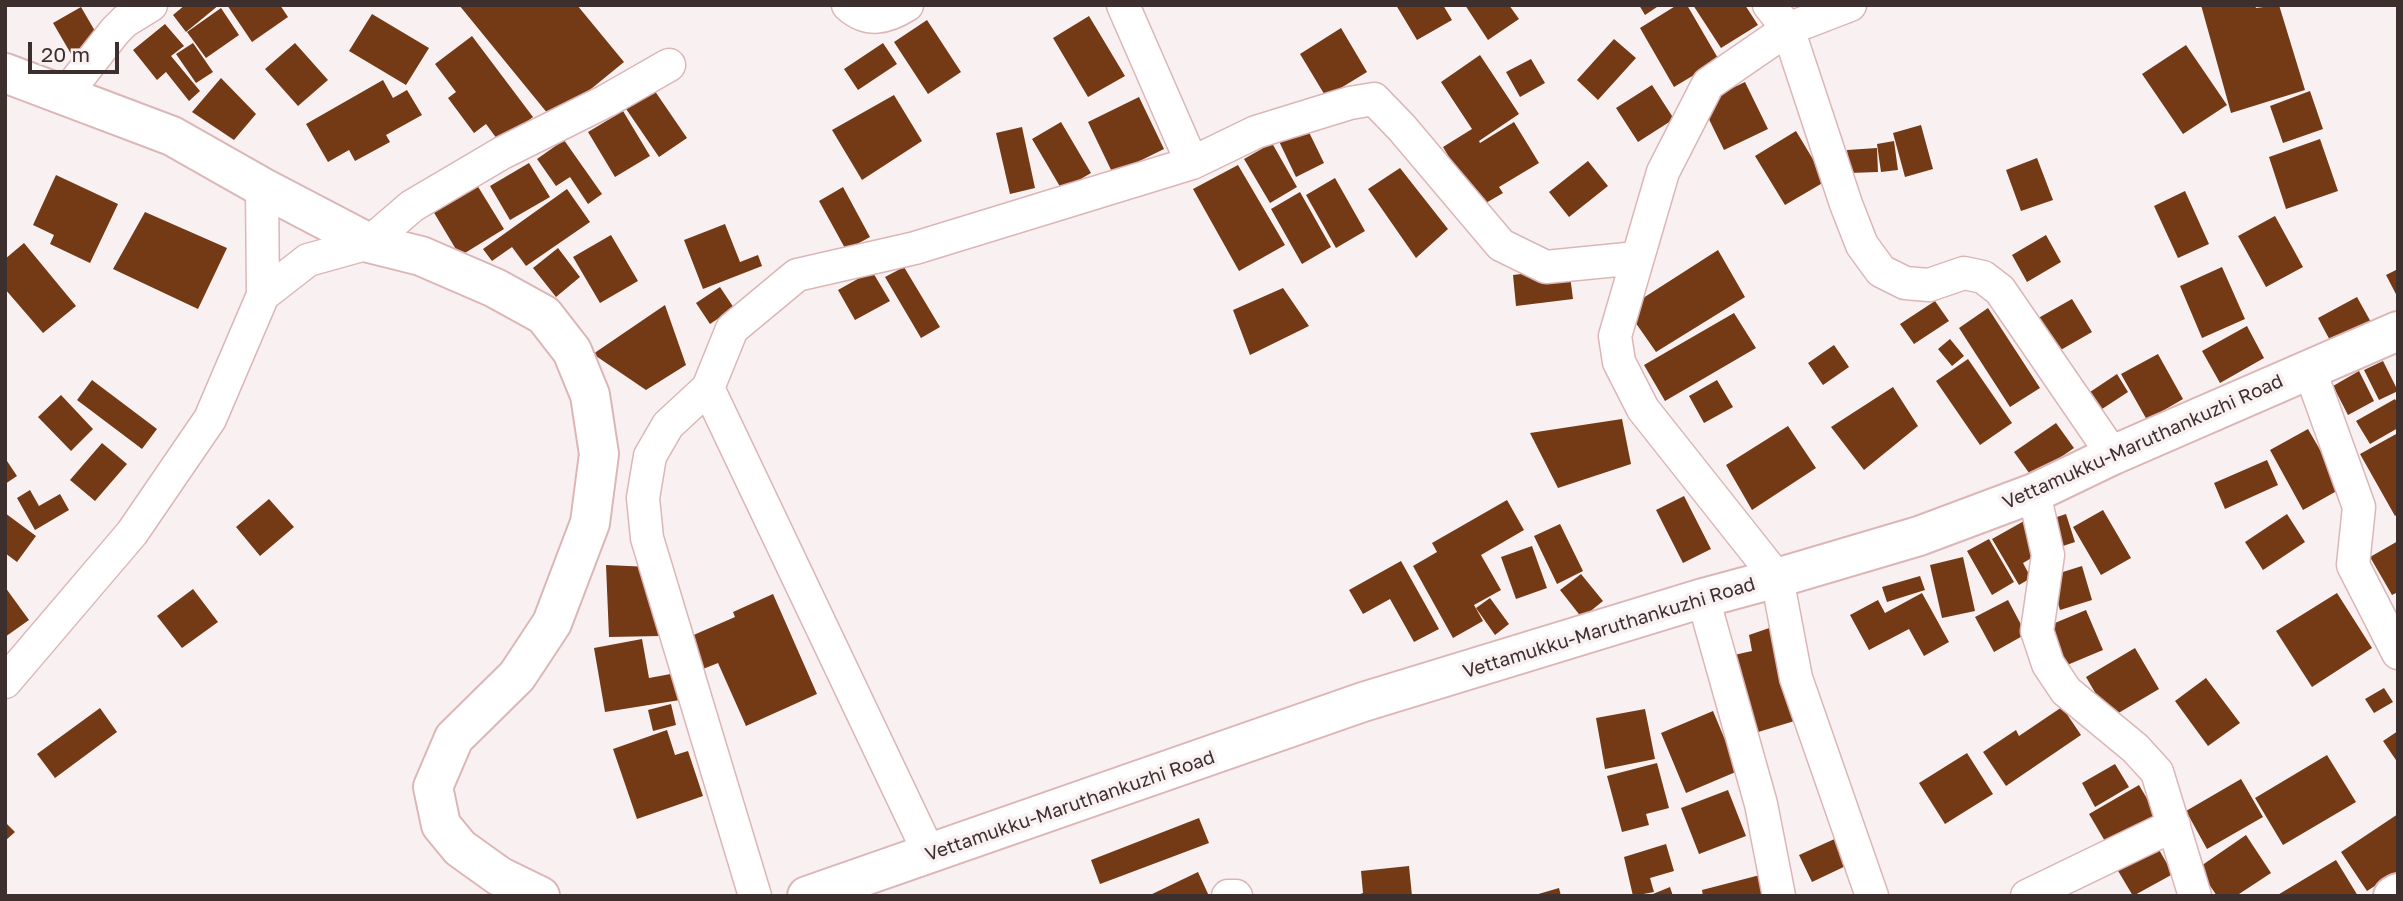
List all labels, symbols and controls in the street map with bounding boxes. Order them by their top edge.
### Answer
scale bar [32,28,122,72]
text: 20 m [41,41,90,67]
street label: Vettamukku-Maruthankuzhi Road [1999,370,2287,514]
street label: Vettamukku-Maruthankuzhi Road [1460,573,1758,683]
street label: Vettamukku-Maruthankuzhi Road [922,746,1218,866]

